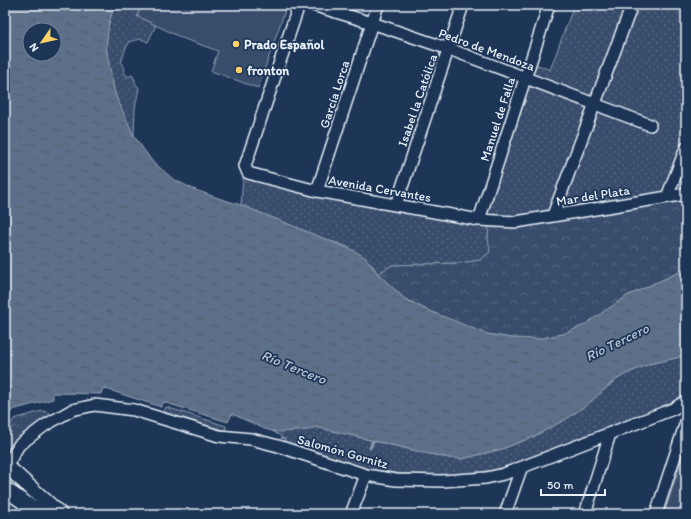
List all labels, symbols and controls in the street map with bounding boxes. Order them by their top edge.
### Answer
north arrow [22,22,62,62]
street label: Pedro de Mendoza [437,25,537,74]
place label: Prado Español [244,37,324,53]
marker: Prado Español [231,39,241,49]
text: N [27,41,42,54]
street label: Isabel la Católica [395,52,440,148]
street label: García Lorca [316,58,353,130]
place label: fronton [247,63,290,78]
marker: fronton [234,65,244,75]
street label: Manuel de Falla [477,75,518,163]
street label: Avenida Cervantes [327,172,433,205]
street label: Mar del Plata [555,182,631,209]
water label: Río Tercero [583,319,652,365]
water label: Río Tercero [259,347,329,388]
street label: Salomón Gornitz [296,431,390,472]
scale bar [541,471,605,497]
text: 50 m [547,478,573,492]

